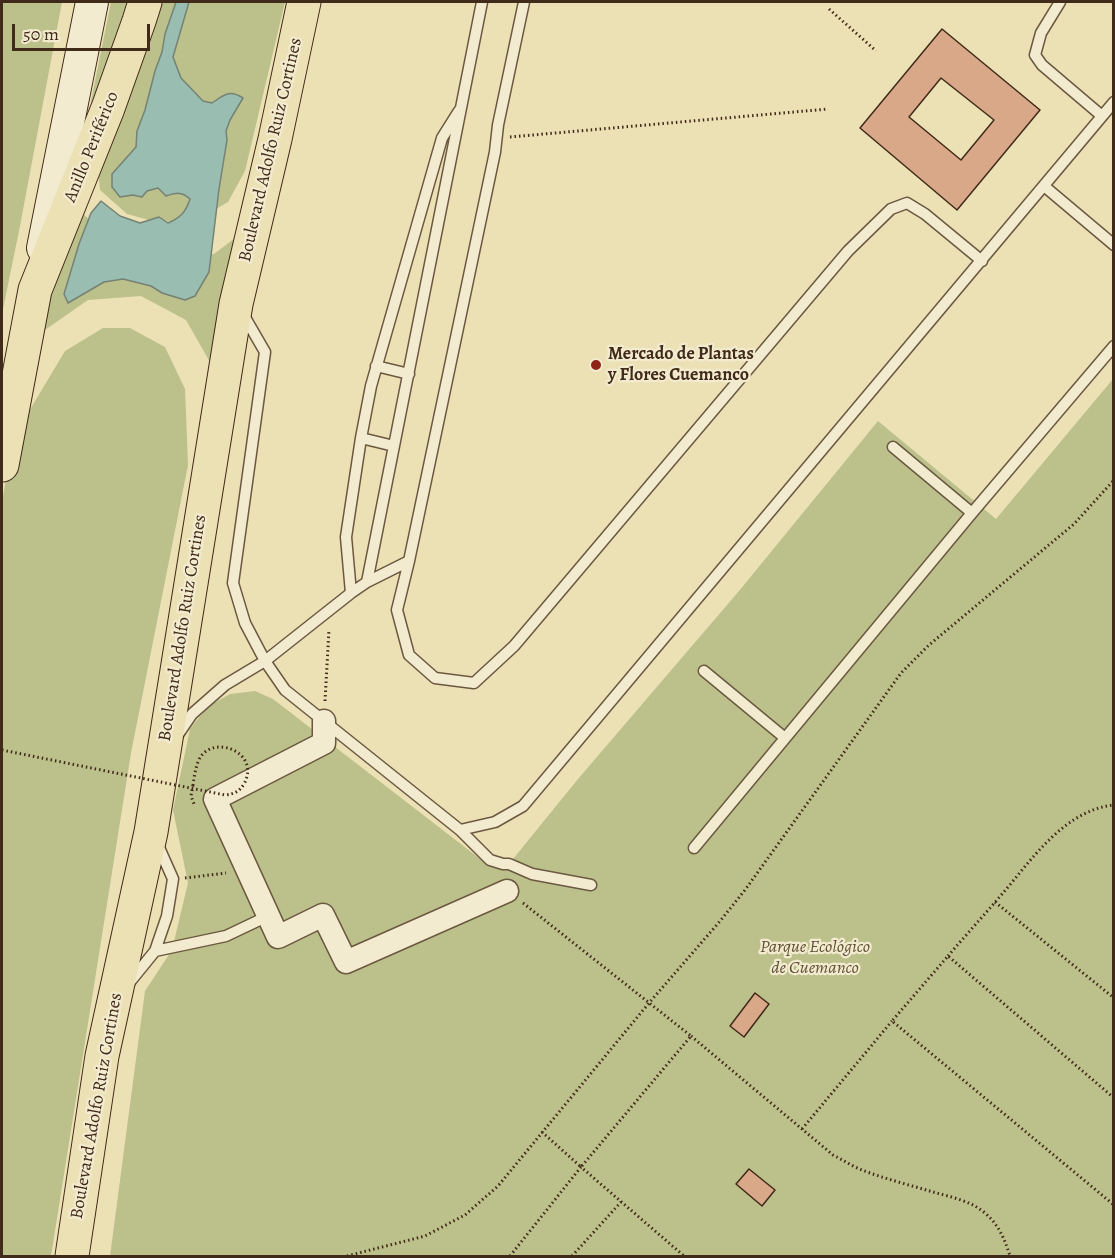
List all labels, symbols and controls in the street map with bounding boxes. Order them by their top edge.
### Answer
scale bar [15,12,153,50]
text: 50 m [23,22,59,46]
street label: Boulevard Adolfo Ruiz Cortines [235,36,307,264]
street label: Anillo Periférico [60,88,124,206]
place label: Mercado de Plantas y Flores Cuemanco [608,344,754,386]
marker: Mercado de Plantas y Flores Cuemanco [589,358,603,372]
street label: Boulevard Adolfo Ruiz Cortines [154,513,212,743]
park label: Parque Ecológico de Cuemanco [760,937,870,980]
street label: Boulevard Adolfo Ruiz Cortines [66,991,128,1221]

